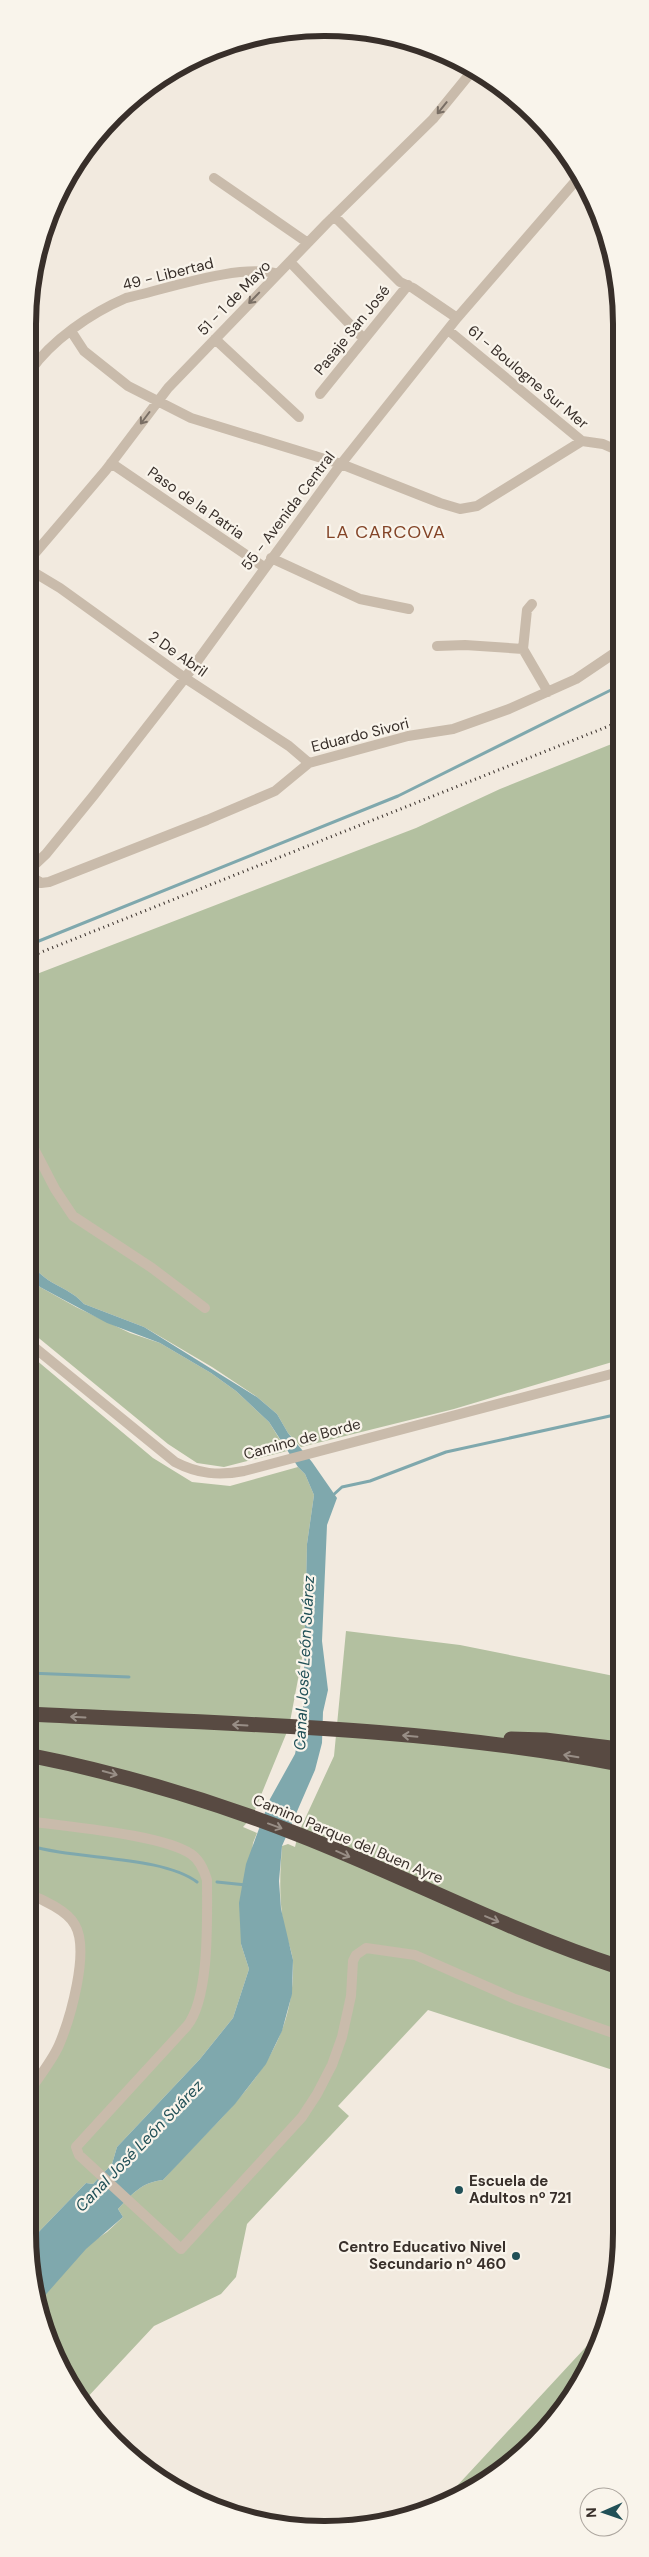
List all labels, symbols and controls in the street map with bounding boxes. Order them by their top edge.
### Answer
one-way arrow [437,101,448,114]
street label: 49 - Libertad [120,253,216,295]
street label: 51 - 1 de Mayo [193,256,275,340]
street label: Pasaje San José [310,281,394,379]
one-way arrow [248,292,260,305]
street label: 61 - Boulogne Sur Mer [463,321,593,434]
one-way arrow [140,412,151,425]
street label: 55 - Avenida Central [237,447,339,575]
street label: Paso de la Patria [144,462,248,544]
district label: LA CARCOVA [326,520,446,544]
street label: 2 De Abril [145,627,211,681]
street label: Eduardo Sivori [309,713,411,757]
street label: Camino de Borde [241,1414,363,1464]
water label: Canal José León Suárez [289,1574,319,1751]
one-way arrow [70,1712,86,1721]
one-way arrow [232,1720,248,1729]
one-way arrow [402,1731,418,1741]
one-way arrow [563,1750,579,1760]
one-way arrow [101,1769,117,1778]
street label: Camino Parque del Buen Ayre [250,1790,446,1888]
one-way arrow [267,1822,282,1831]
one-way arrow [335,1850,350,1860]
one-way arrow [484,1915,499,1925]
water label: Canal José León Suárez [71,2075,208,2216]
place label: Escuela de Adultos nº 721 [469,2171,571,2208]
marker: Escuela de Adultos nº 721 [453,2184,465,2196]
place label: Centro Educativo Nivel Secundario nº 460 [338,2237,506,2274]
marker: Centro Educativo Nivel Secundario nº 460 [510,2250,522,2262]
north arrow [579,2487,629,2537]
text: N [582,2507,600,2518]

